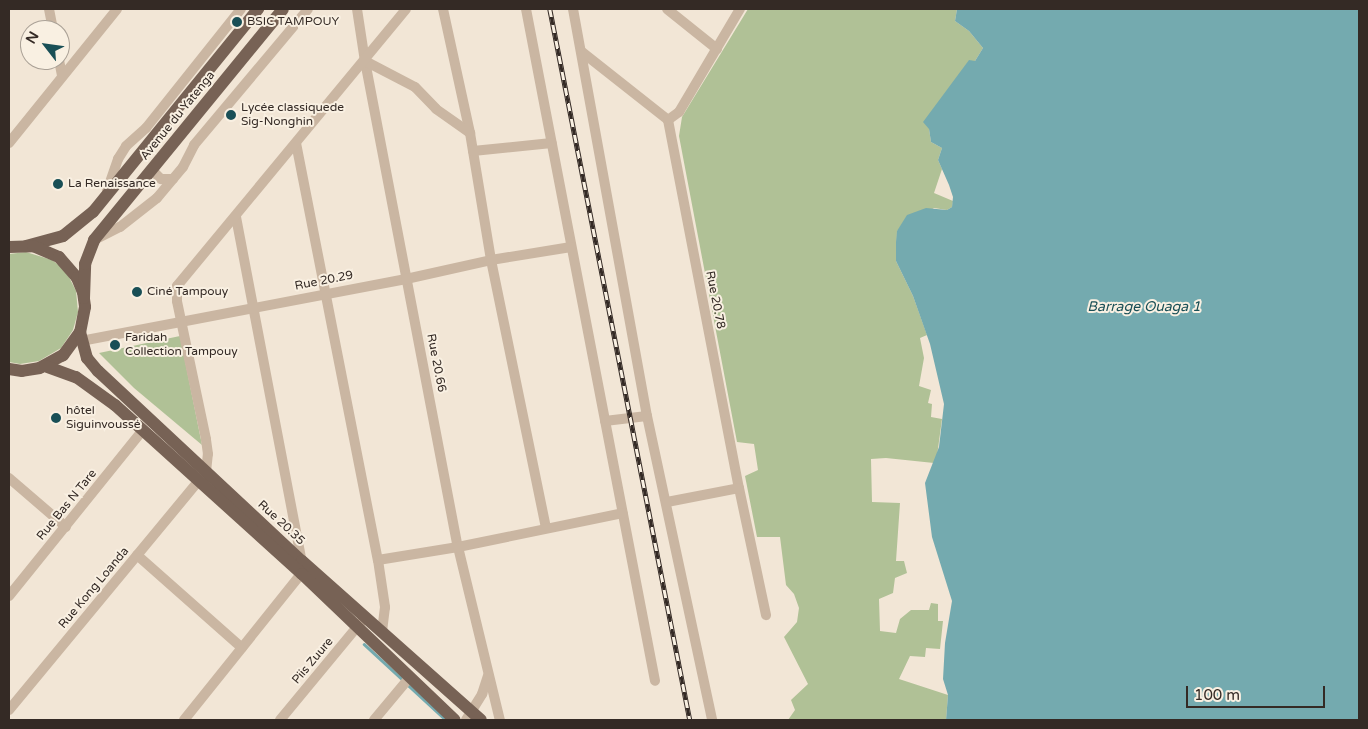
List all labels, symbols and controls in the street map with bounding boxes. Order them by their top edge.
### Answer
place label: BSIC TAMPOUY [247,15,339,29]
marker: BSIC TAMPOUY [231,16,243,28]
north arrow [20,20,70,70]
text: N [22,29,43,47]
street label: Avenue du Yatenga [138,69,218,163]
place label: Lycée classiquede Sig-Nonghin [241,101,344,129]
marker: Lycée classiquede Sig-Nonghin [225,109,237,121]
place label: La Renaissance [68,177,156,191]
marker: La Renaissance [52,178,64,190]
street label: Rue 20.29 [294,268,354,294]
street label: Rue 20.78 [702,270,728,330]
place label: Ciné Tampouy [147,285,228,299]
marker: Ciné Tampouy [131,286,143,298]
water label: Barrage Ouaga 1 [1087,299,1201,315]
place label: Faridah Collection Tampouy [125,331,238,359]
street label: Rue 20.66 [423,333,449,393]
marker: Faridah Collection Tampouy [109,339,121,351]
place label: hôtel Siguinvoussé [66,404,141,432]
marker: hôtel Siguinvoussé [50,412,62,424]
street label: Rue Bas N Tare [34,467,100,543]
street label: Rue 20.35 [255,498,307,548]
street label: Rue Kong Loanda [56,544,132,632]
street label: Piis Zuure [289,635,337,687]
scale bar [1188,676,1327,708]
text: 100 m [1194,686,1240,704]

